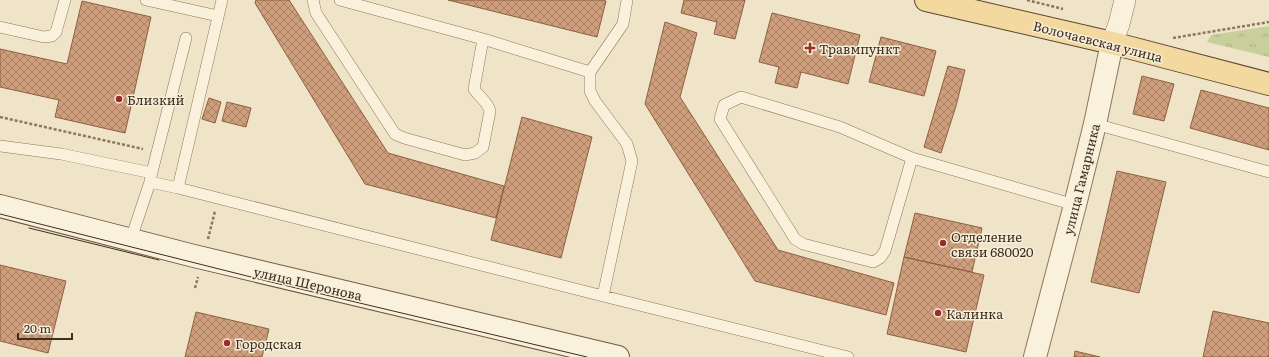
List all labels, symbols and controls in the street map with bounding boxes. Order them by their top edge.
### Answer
street label: Волочаевская улица [1031,16,1165,66]
place label: Травмпункт [819,39,900,58]
marker: Травмпункт [804,42,816,54]
place label: Близкий [127,90,185,109]
marker: Близкий [114,94,124,104]
street label: улица Гамарника [1058,121,1104,237]
place label: Отделение связи 680020 [951,227,1034,261]
marker: Отделение связи 680020 [938,238,948,248]
street label: улица Шеронова [252,261,364,305]
place label: Калинка [946,304,1003,323]
marker: Калинка [933,308,943,318]
scale bar [18,315,72,341]
text: 20 m [24,319,51,337]
place label: Городская [235,334,302,353]
marker: Городская [222,338,232,348]

